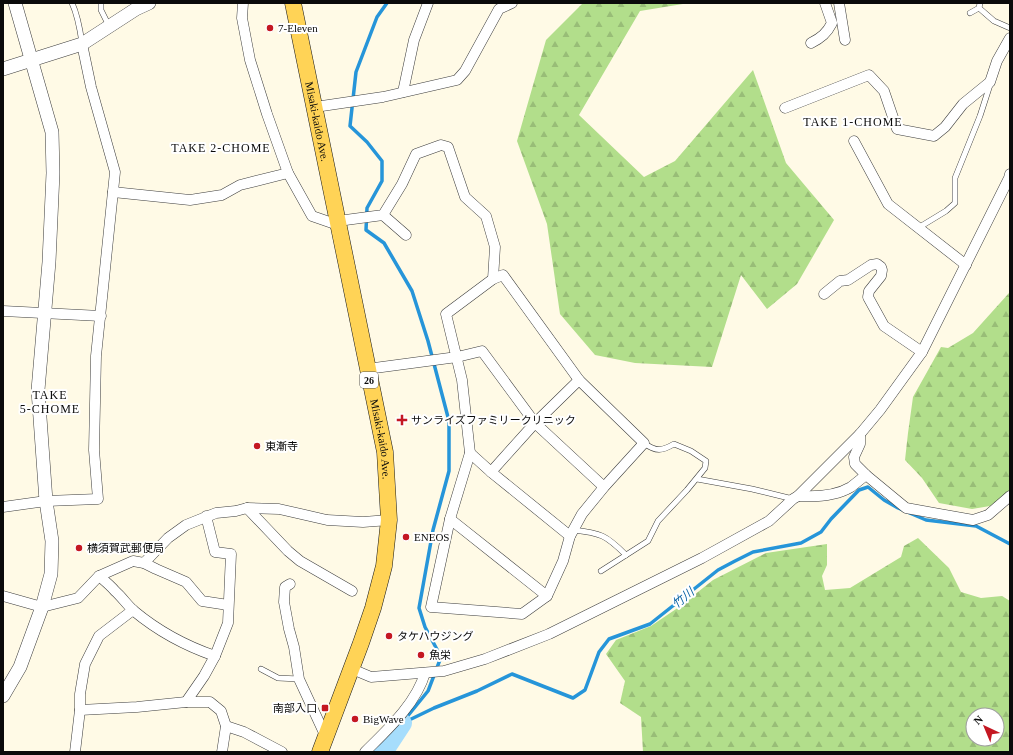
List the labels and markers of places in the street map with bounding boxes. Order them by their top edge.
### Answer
place label: 7-Eleven [278,22,318,34]
marker: 7-Eleven [265,23,275,33]
marker: サンライズファミリークリニック [396,414,408,426]
place label: サンライズファミリークリニック [411,414,576,426]
place label: 東漸寺 [265,440,298,452]
marker: 東漸寺 [252,441,262,451]
place label: ENEOS [414,531,449,543]
marker: ENEOS [401,532,411,542]
place label: 横須賀武郵便局 [87,542,164,554]
marker: 横須賀武郵便局 [74,543,84,553]
place label: タケハウジング [397,630,474,642]
marker: タケハウジング [384,631,394,641]
place label: 魚栄 [429,649,451,661]
marker: 魚栄 [416,650,426,660]
place label: 南部入口 [273,702,317,714]
marker: 南部入口 [320,703,330,713]
place label: BigWave [363,713,404,725]
marker: BigWave [350,714,360,724]

